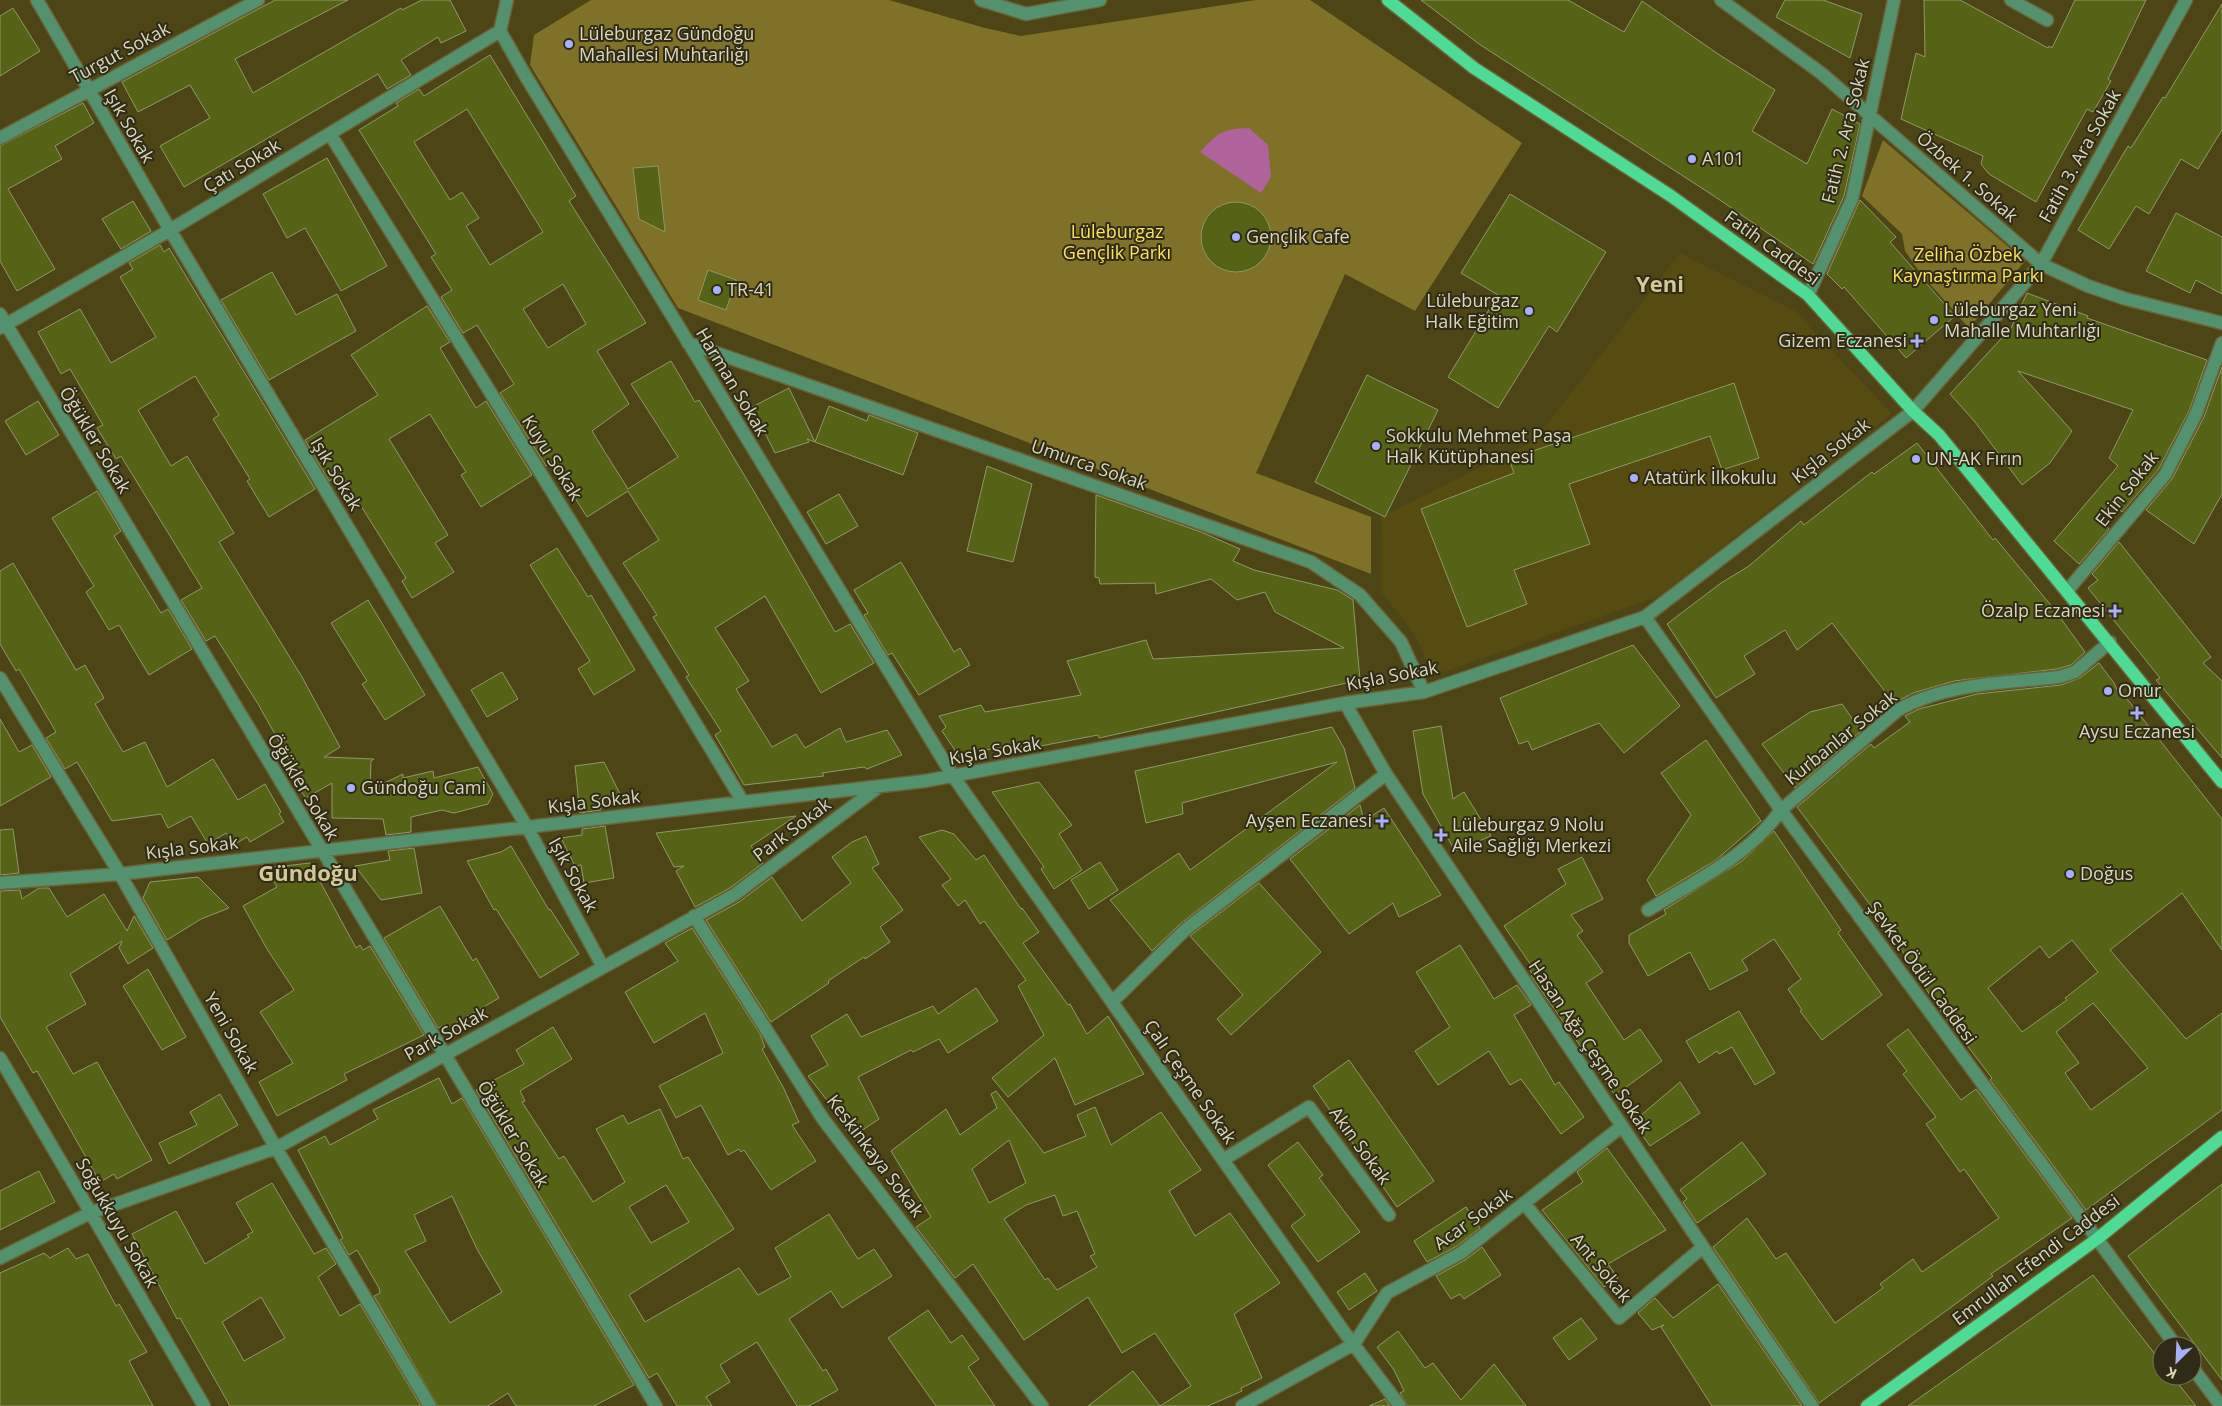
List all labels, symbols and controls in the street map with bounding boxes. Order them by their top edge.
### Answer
street label: Turgut Sokak [65,15,174,88]
place label: Lüleburgaz Gündoğu Mahallesi Muhtarlığı [579,21,754,66]
marker: Lüleburgaz Gündoğu Mahallesi Muhtarlığı [563,38,575,50]
street label: Fatih 2. Ara Sokak [1815,55,1875,206]
street label: Işık Sokak [99,84,161,167]
street label: Fatih 3. Ara Sokak [2033,84,2126,226]
street label: Özbek 1. Sokak [1912,126,2024,227]
street label: Çatı Sokak [198,132,285,198]
place label: A101 [1702,146,1744,170]
marker: A101 [1686,153,1698,165]
street label: Fatih Caddesi [1720,204,1825,290]
park label: Lüleburgaz Gençlik Parkı [1063,219,1171,264]
place label: Gençlik Cafe [1246,224,1350,248]
marker: Gençlik Cafe [1230,231,1242,243]
park label: Zeliha Özbek Kaynaştırma Parkı [1892,242,2044,287]
district label: Yeni [1636,268,1684,298]
place label: TR-41 [727,277,774,301]
marker: TR-41 [711,284,723,296]
place label: Lüleburgaz Halk Eğitim [1425,288,1519,333]
place label: Lüleburgaz Yeni Mahalle Muhtarlığı [1944,297,2101,342]
marker: Lüleburgaz Halk Eğitim [1523,305,1535,317]
marker: Lüleburgaz Yeni Mahalle Muhtarlığı [1928,314,1940,326]
street label: Harman Sokak [691,323,775,441]
place label: Gizem Eczanesi [1778,328,1907,352]
marker: Gizem Eczanesi [1911,335,1923,347]
street label: Öğükler Sokak [55,382,137,498]
street label: Kuyu Sokak [517,410,589,505]
street label: Kışla Sokak [1786,412,1875,488]
place label: Sokkulu Mehmet Paşa Halk Kütüphanesi [1386,423,1572,468]
street label: Işık Sokak [305,432,369,515]
street label: Umurca Sokak [1028,433,1151,495]
marker: Sokkulu Mehmet Paşa Halk Kütüphanesi [1370,440,1382,452]
street label: Ekin Sokak [2089,445,2163,531]
place label: UN-AK Fırın [1926,446,2022,470]
marker: UN-AK Fırın [1910,453,1922,465]
place label: Atatürk İlkokulu [1644,465,1777,489]
marker: Atatürk İlkokulu [1628,472,1640,484]
place label: Özalp Eczanesi [1981,598,2105,622]
marker: Özalp Eczanesi [2109,605,2121,617]
street label: Kışla Sokak [1344,654,1440,696]
place label: Onur [2118,678,2162,702]
street label: Kurbanlar Sokak [1779,684,1902,790]
marker: Onur [2102,685,2114,697]
marker: Aysu Eczanesi [2131,707,2143,719]
place label: Aysu Eczanesi [2079,719,2195,743]
street label: Öğükler Sokak [263,729,345,845]
street label: Kışla Sokak [947,730,1043,770]
place label: Gündoğu Cami [361,775,486,799]
marker: Gündoğu Cami [345,782,357,794]
street label: Kışla Sokak [546,783,642,819]
street label: Park Sokak [747,792,836,866]
place label: Ayşen Eczanesi [1246,808,1372,832]
place label: Lüleburgaz 9 Nolu Aile Sağlığı Merkezi [1452,812,1611,857]
marker: Ayşen Eczanesi [1376,815,1388,827]
marker: Lüleburgaz 9 Nolu Aile Sağlığı Merkezi [1434,828,1448,842]
street label: Kışla Sokak [144,829,240,865]
street label: Işık Sokak [544,833,604,917]
district label: Gündoğu [258,857,358,887]
place label: Doğus [2080,861,2133,885]
marker: Doğus [2064,868,2076,880]
street label: Şevket Ödül Caddesi [1863,896,1983,1049]
street label: Hasan Ağa Çeşme Sokak [1524,955,1658,1138]
street label: Yeni Sokak [199,988,265,1078]
street label: Park Sokak [399,1000,492,1066]
street label: Çalı Çeşme Sokak [1139,1015,1243,1149]
street label: Öğükler Sokak [473,1076,555,1192]
street label: Keskinkaya Sokak [822,1089,930,1222]
street label: Akın Sokak [1324,1102,1397,1190]
street label: Soğukkuyu Sokak [71,1153,165,1292]
street label: Acar Sokak [1428,1181,1517,1255]
street label: Emrullah Efendi Caddesi [1947,1188,2124,1330]
street label: Ant Sokak [1566,1228,1638,1307]
north arrow [2152,1336,2202,1386]
text: K [2163,1362,2180,1384]

